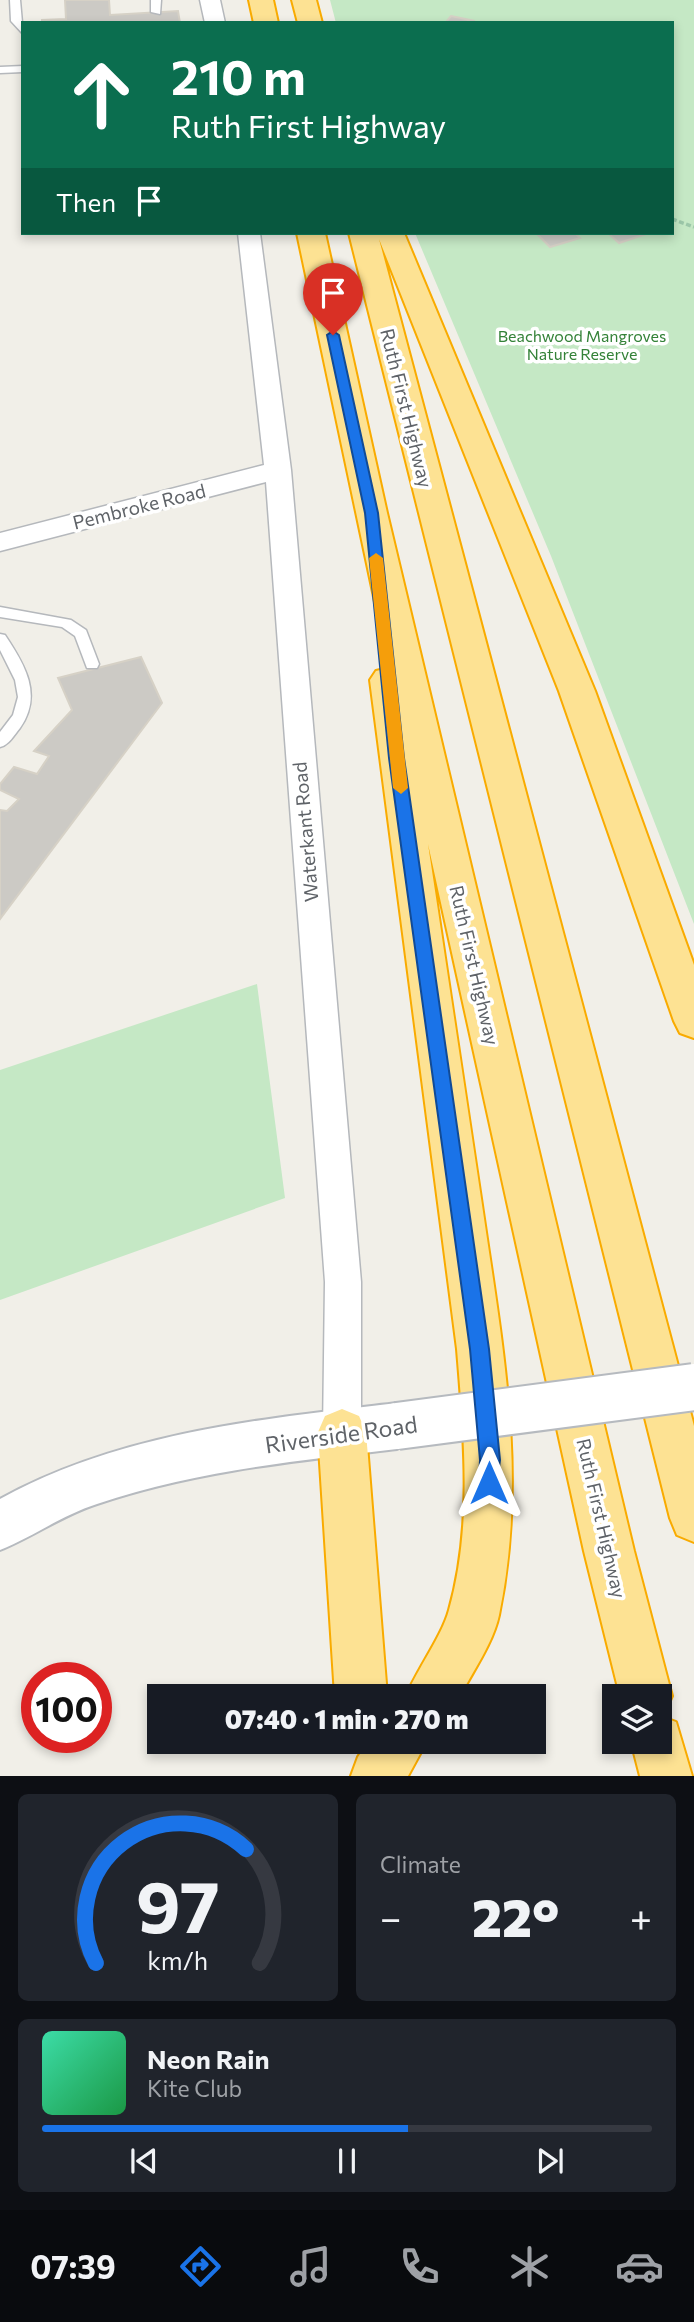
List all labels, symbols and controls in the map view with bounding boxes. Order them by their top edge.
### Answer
text: 210 m [171,45,306,105]
icon: ahead [56,49,147,140]
text: Ruth First Highway [171,105,446,145]
icon: arrive [130,182,168,220]
text: Then [56,186,116,217]
pin [303,263,363,335]
icon: arrive [314,274,352,312]
street label: Ruth First Highway [376,326,438,490]
park label: Beachwood Mangroves Nature Reserve [498,326,666,363]
street label: Pembroke Road [70,478,208,534]
street label: Waterkant Road [287,761,323,903]
street label: Ruth First Highway [445,883,505,1047]
street label: Riverside Road [263,1409,419,1459]
street label: Ruth First Highway [572,1436,632,1600]
position arrow [452,1446,526,1520]
speed limit sign: 100 [21,1662,112,1753]
map controls [602,1684,672,1754]
button: layers [602,1684,672,1754]
text: 07:40 · 1 min · 270 m [225,1703,468,1734]
text: Climate [380,1850,461,1878]
text: 97 [136,1860,220,1949]
text: 22° [472,1884,559,1948]
text: − [380,1893,402,1940]
text: + [630,1893,652,1940]
text: km/h [148,1945,208,1975]
text: Neon Rain [147,2043,270,2074]
text: Kite Club [147,2074,242,2102]
icon: previous [125,2142,163,2180]
icon: pause [328,2142,366,2180]
icon: next [531,2142,569,2180]
icon: directions [176,2242,225,2291]
icon: music [286,2242,335,2291]
icon: phone [395,2242,444,2291]
icon: climate [505,2242,554,2291]
icon: car [615,2242,664,2291]
text: 07:39 [30,2246,116,2286]

